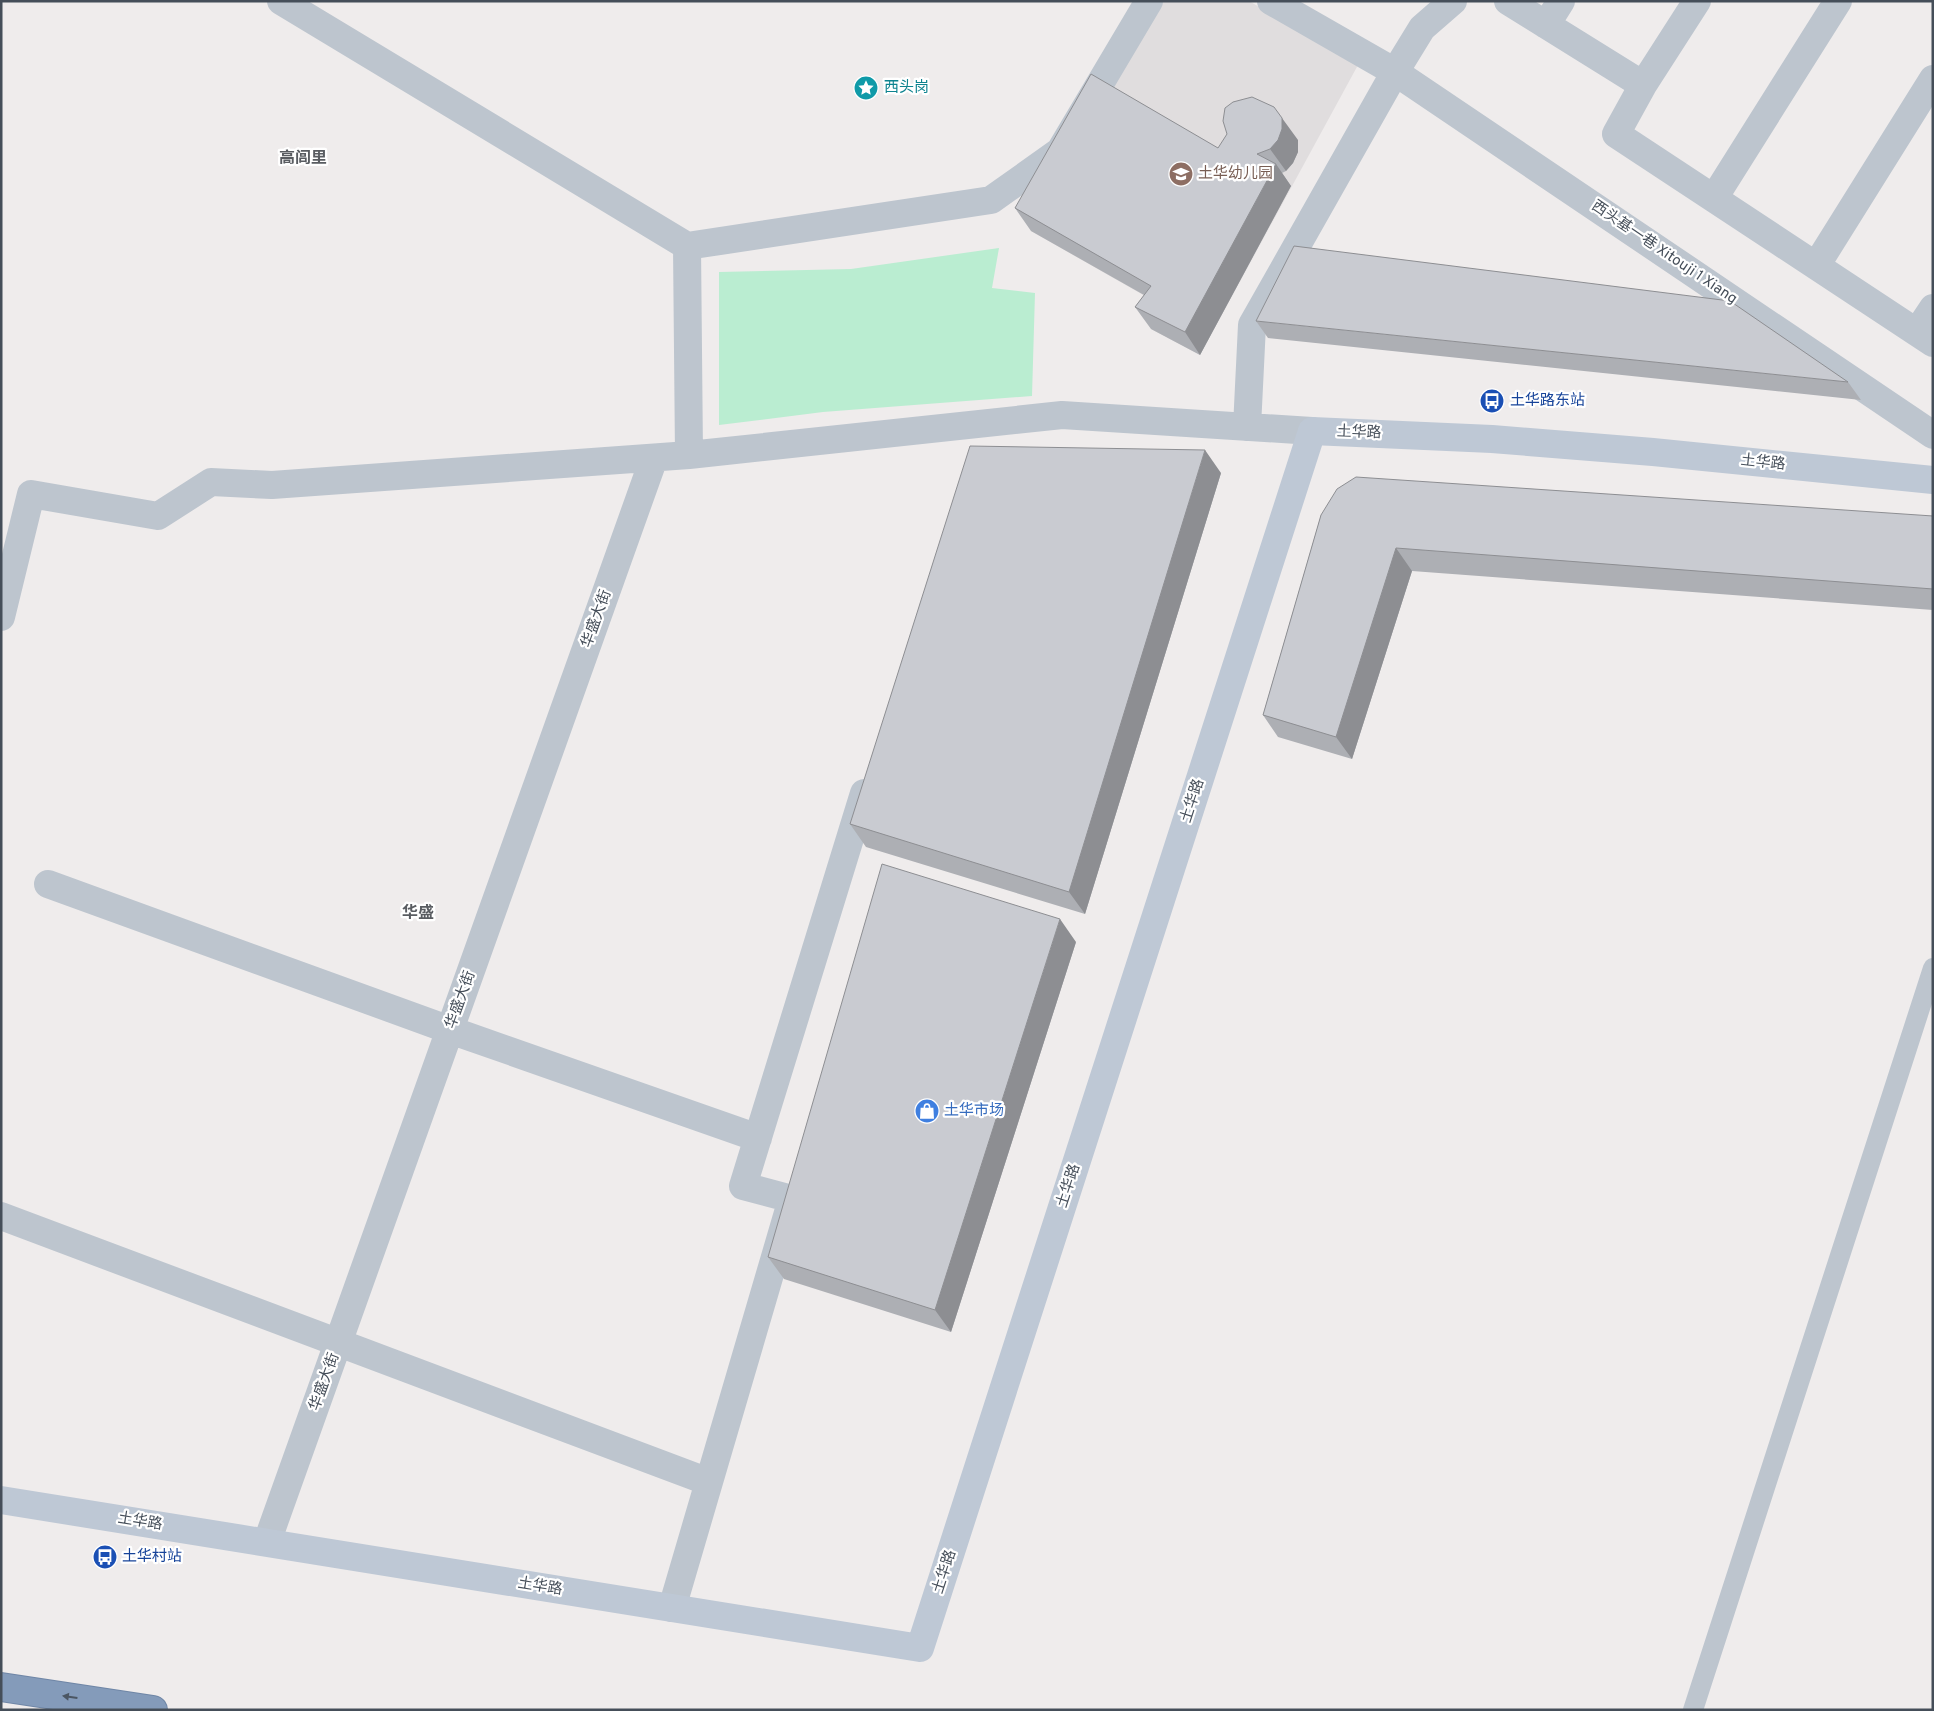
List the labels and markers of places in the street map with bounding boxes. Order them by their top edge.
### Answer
place icon: 西头岗 [853,75,879,101]
place label: 西头岗 [884,79,929,98]
school or university icon: 土华幼儿园 [1168,161,1194,187]
place label: 土华幼儿园 [1198,164,1273,184]
bus stop icon: 土华路东站 [1479,388,1505,414]
place label: 土华路东站 [1510,391,1585,411]
shop icon: 土华市场 [914,1098,940,1124]
place label: 土华市场 [944,1101,1004,1121]
bus stop icon: 土华村站 [92,1544,118,1570]
place label: 土华村站 [122,1547,182,1567]

